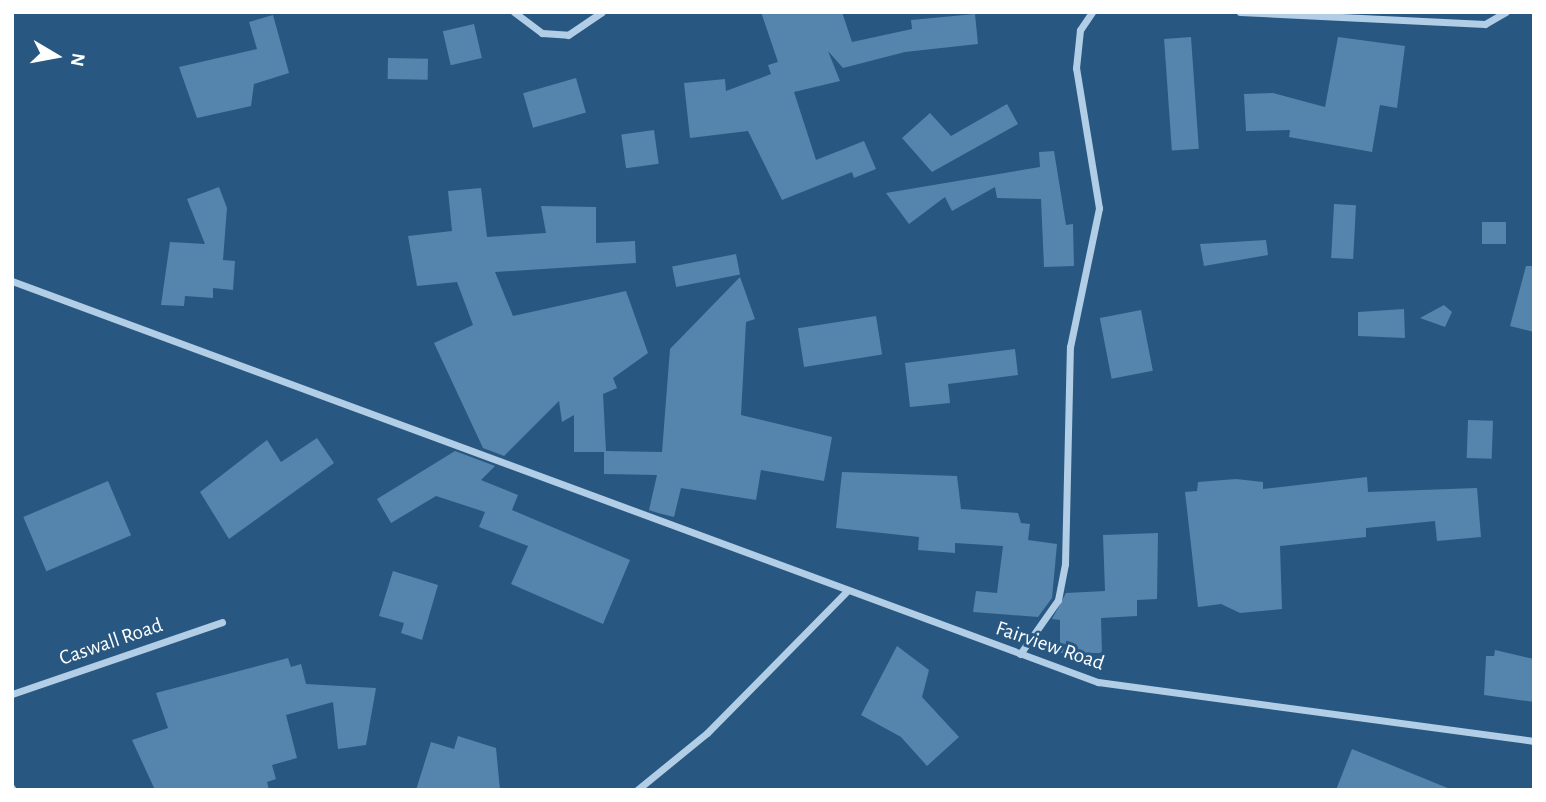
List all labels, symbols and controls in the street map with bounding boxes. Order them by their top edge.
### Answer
north arrow [21,21,91,91]
text: N [67,52,88,68]
street label: Caswall Road [56,613,166,671]
street label: Fairview Road [992,616,1108,676]

